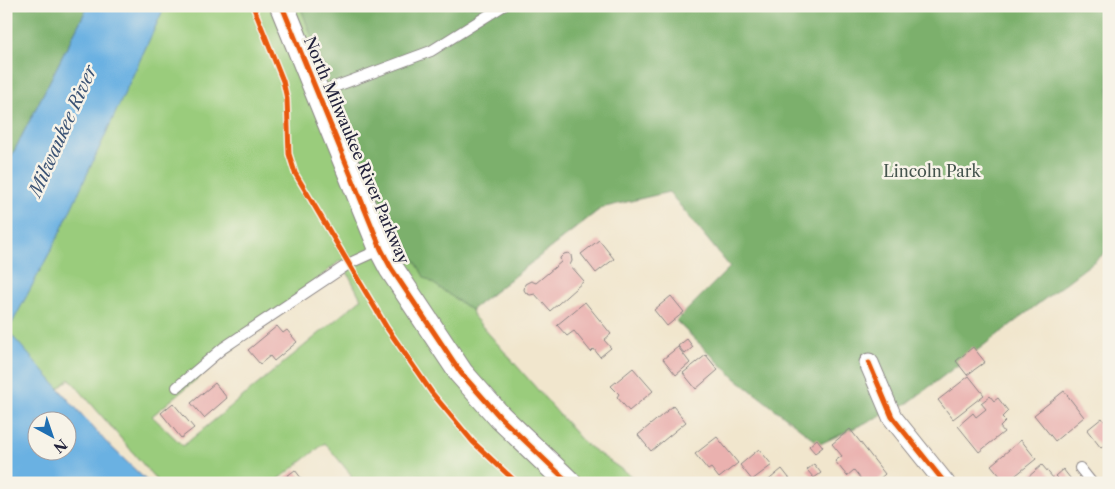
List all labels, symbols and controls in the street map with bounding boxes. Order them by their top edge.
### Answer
street label: North Milwaukee River Parkway [300,33,415,268]
water label: Milwaukee River [23,60,102,202]
park label: Lincoln Park [883,161,981,181]
north arrow [28,412,78,462]
text: N [50,435,71,457]

